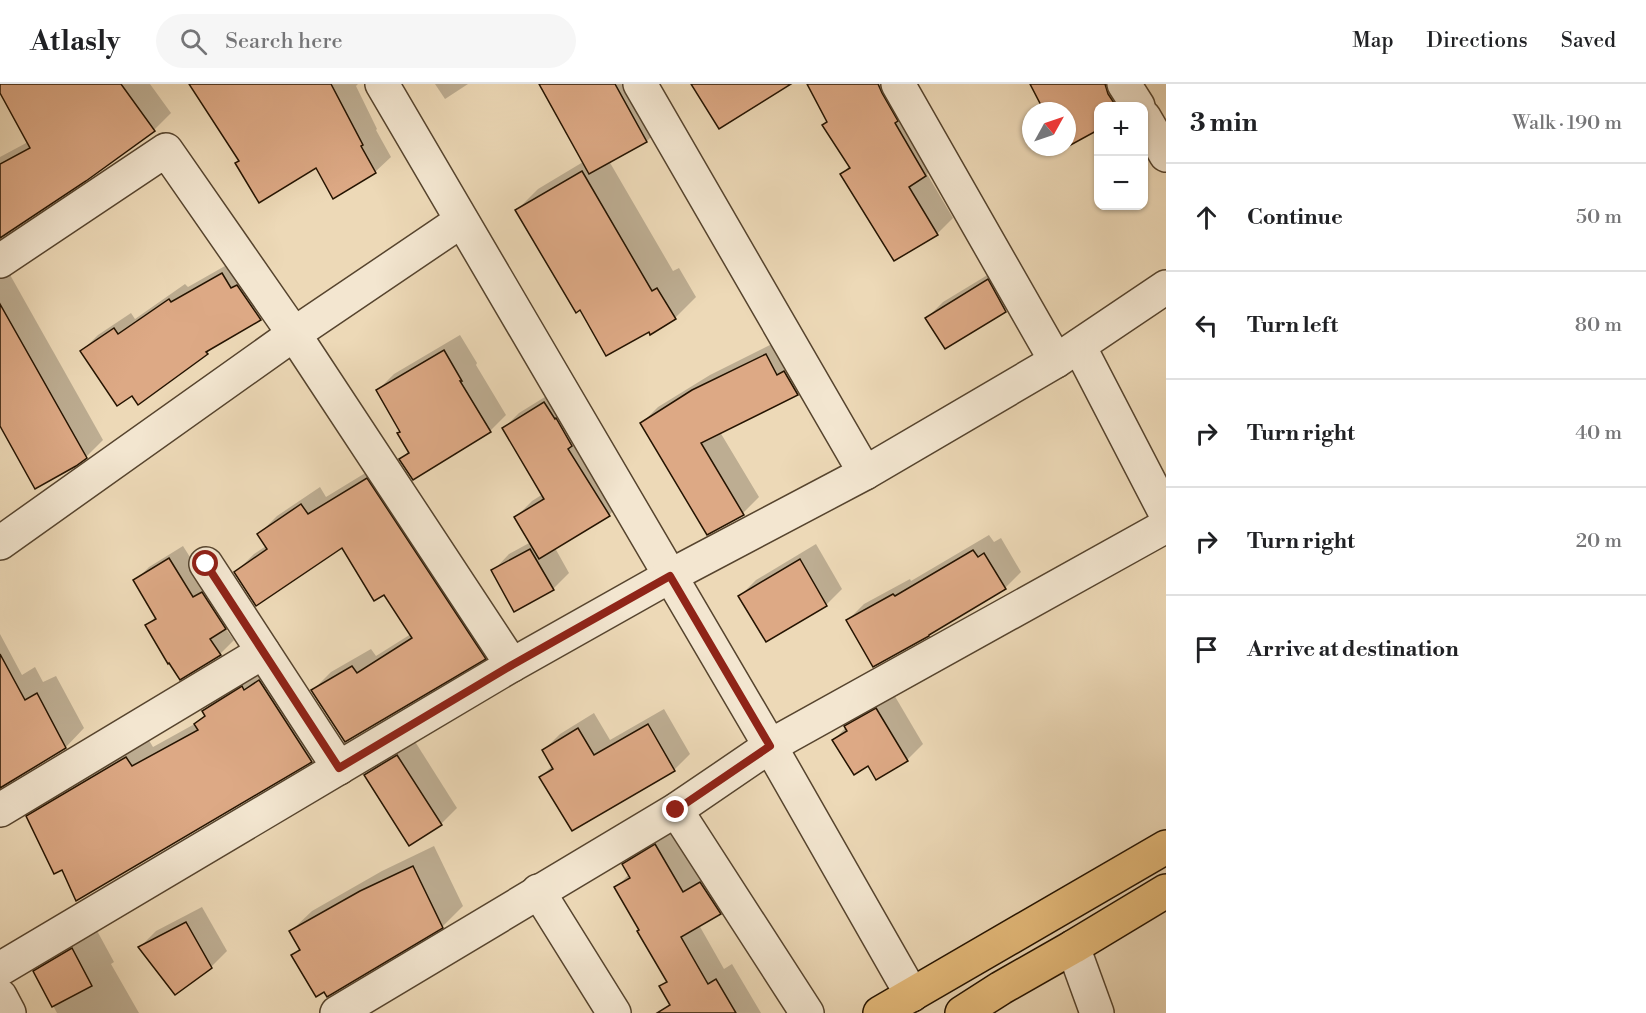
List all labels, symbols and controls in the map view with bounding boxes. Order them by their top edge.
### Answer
search box [156,14,576,68]
text: Atlasly [30,24,120,59]
icon: search [177,25,210,58]
text: Search here [225,28,343,55]
text: Map [1352,28,1394,54]
text: Directions [1427,28,1528,54]
text: Saved [1561,28,1616,54]
north arrow [1022,102,1076,156]
map controls [1094,102,1148,210]
button: + [1094,102,1148,156]
text: 3 min [1190,107,1258,139]
text: Walk · 190 m [1512,111,1622,136]
button: − [1094,156,1148,210]
icon: ahead [1190,201,1223,234]
text: Continue [1247,204,1343,231]
text: 50 m [1576,205,1622,230]
icon: left [1190,309,1223,342]
text: Turn left [1247,312,1338,339]
text: 80 m [1575,313,1622,338]
icon: right [1190,417,1223,450]
text: Turn right [1247,420,1355,447]
text: 40 m [1575,421,1622,446]
icon: right [1190,525,1223,558]
text: Turn right [1247,528,1355,555]
text: 20 m [1576,529,1622,554]
route start [192,550,218,576]
icon: arrive [1190,633,1223,666]
text: Arrive at destination [1247,636,1459,663]
route end [662,796,688,822]

